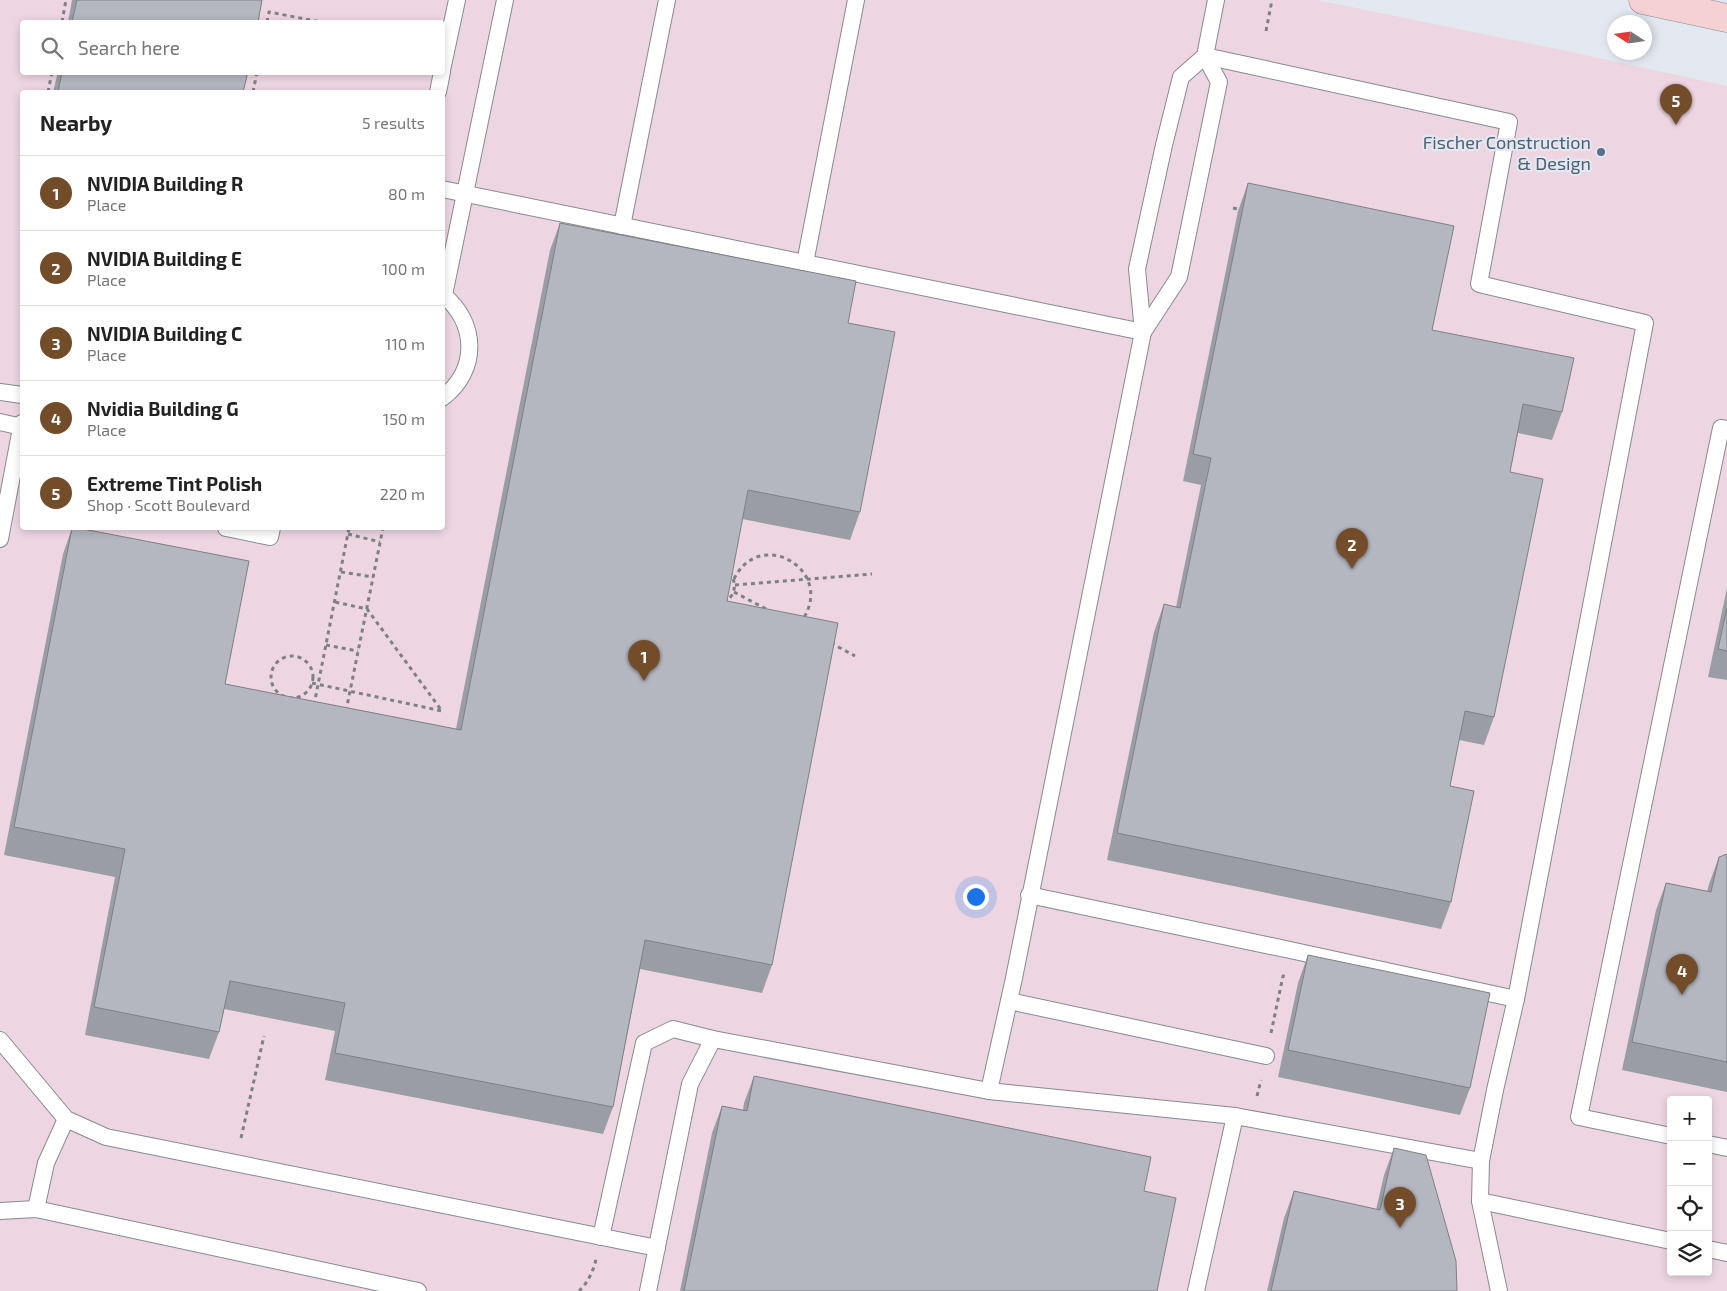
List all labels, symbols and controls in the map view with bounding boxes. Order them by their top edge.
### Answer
north arrow [1607,15,1652,60]
search box [20,20,445,75]
icon: search [38,34,66,62]
text: Search here [78,36,180,59]
pin: 5 [1660,84,1692,125]
text: Nearby [40,110,112,135]
text: 5 results [362,113,425,132]
place label: Fischer Construction & Design [1423,131,1591,174]
marker: Fischer Construction & Design [1595,146,1607,158]
text: NVIDIA Building R [87,172,243,195]
text: 1 [53,184,59,203]
text: 80 m [388,184,425,203]
text: Place [87,195,126,214]
text: NVIDIA Building E [87,247,242,270]
text: 2 [51,259,61,278]
text: 100 m [382,259,425,278]
text: Place [87,270,126,289]
text: NVIDIA Building C [87,322,242,345]
text: 3 [51,334,61,353]
text: 110 m [385,334,425,353]
text: Place [87,345,126,364]
text: Nvidia Building G [87,397,239,420]
text: 4 [51,409,61,428]
text: 150 m [383,409,425,428]
text: Place [87,420,126,439]
text: Extreme Tint Polish [87,472,262,495]
text: 5 [52,484,60,503]
text: 220 m [380,484,425,503]
text: Shop · Scott Boulevard [87,495,250,514]
pin: 2 [1336,528,1368,569]
pin: 1 [628,640,660,681]
your location [963,884,989,910]
pin: 4 [1666,954,1698,995]
map controls [1667,1096,1712,1276]
button: + [1667,1096,1712,1141]
button: − [1667,1141,1712,1186]
button: locate [1667,1186,1712,1231]
pin: 3 [1384,1187,1416,1228]
button: layers [1667,1231,1712,1276]

